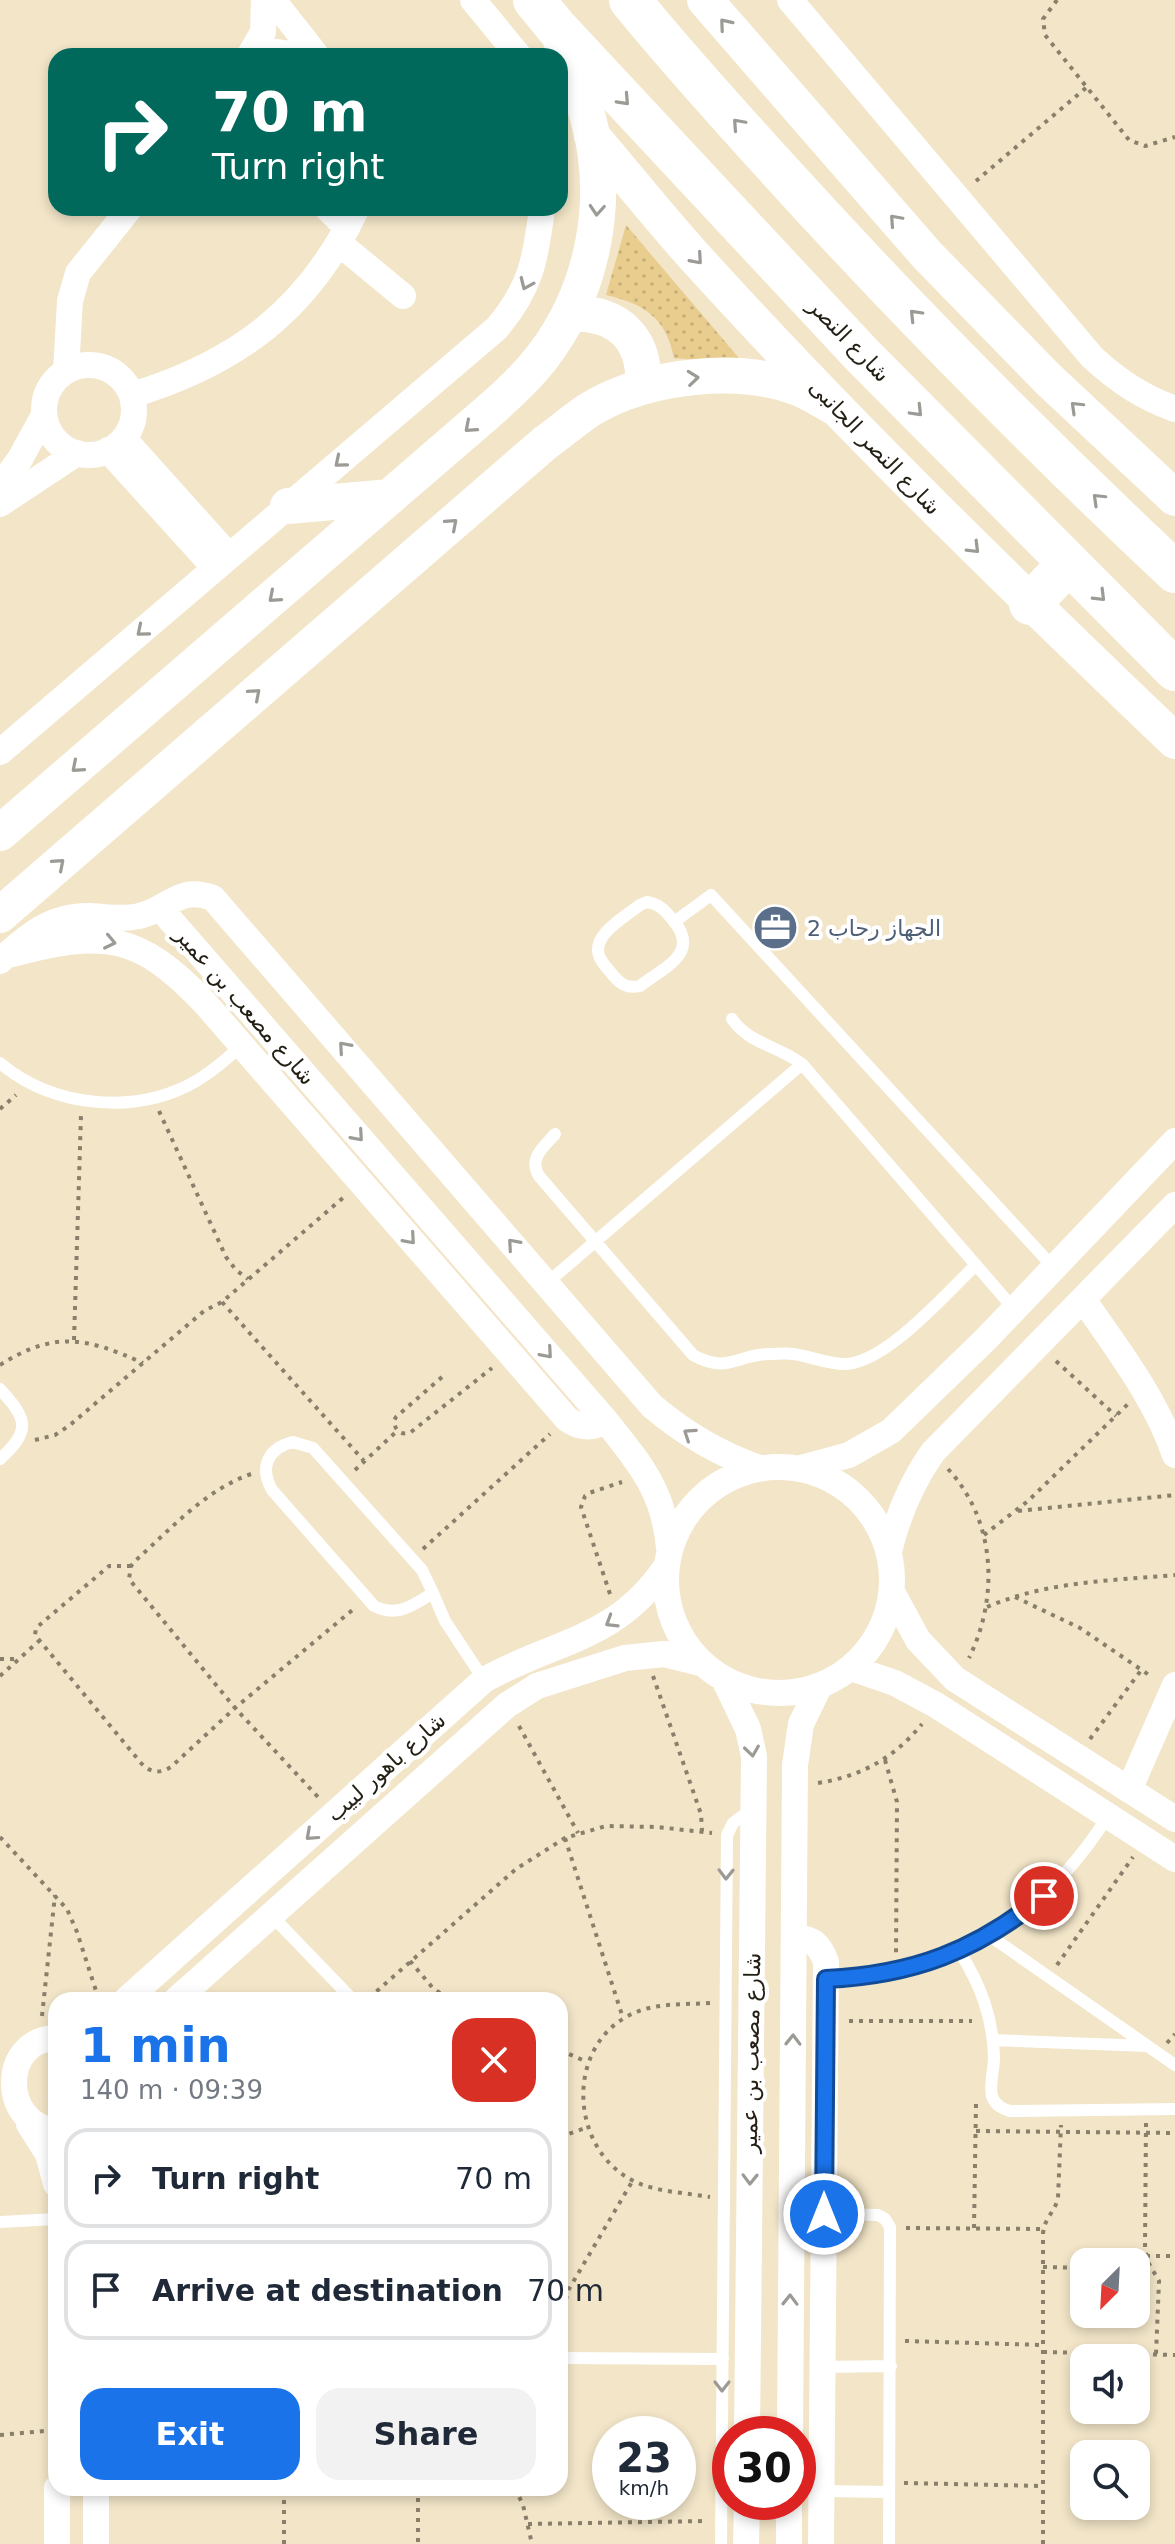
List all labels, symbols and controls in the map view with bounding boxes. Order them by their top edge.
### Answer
one-way arrow [720,18,735,33]
text: 70 m [212,79,368,144]
icon: right [80,80,184,184]
one-way arrow [614,91,629,105]
one-way arrow [733,119,748,134]
text: Turn right [212,146,384,187]
one-way arrow [589,204,606,217]
one-way arrow [891,215,905,230]
one-way arrow [687,250,702,265]
one-way arrow [520,276,536,290]
street label: شارع النصر [802,292,895,387]
one-way arrow [909,310,924,324]
one-way arrow [686,370,700,387]
street label: شارع النصر الجانبى [804,374,946,520]
one-way arrow [908,402,923,416]
one-way arrow [1071,402,1085,416]
one-way arrow [465,417,480,432]
one-way arrow [334,452,349,467]
one-way arrow [1093,494,1107,509]
one-way arrow [442,519,457,534]
one-way arrow [965,539,979,553]
one-way arrow [268,587,283,602]
one-way arrow [1091,587,1105,601]
one-way arrow [136,621,151,636]
one-way arrow [246,689,261,704]
one-way arrow [71,757,86,772]
one-way arrow [49,860,64,874]
office icon: الجهاز رحاب 2 [752,904,800,952]
place label: الجهاز رحاب 2 [807,916,941,941]
street label: شارع مصعب بن عمير [169,921,320,1090]
one-way arrow [103,933,116,950]
one-way arrow [339,1042,354,1056]
one-way arrow [348,1127,363,1141]
one-way arrow [400,1229,415,1244]
one-way arrow [508,1239,523,1253]
one-way arrow [537,1344,552,1359]
one-way arrow [684,1429,698,1444]
one-way arrow [605,1613,620,1628]
street label: شارع باهور لبيب [322,1707,450,1827]
one-way arrow [743,1744,760,1758]
one-way arrow [306,1825,320,1840]
pin [1010,1862,1078,1930]
one-way arrow [717,1868,735,1881]
icon: arrive [1022,1874,1066,1918]
street label: شارع مصعب بن عمير [737,1953,765,2154]
text: 1 min [80,2017,231,2073]
button: close [452,2018,536,2102]
one-way arrow [784,2033,802,2046]
text: 140 m · 09:39 [80,2075,263,2105]
icon: right [84,2156,128,2200]
text: Turn right [152,2161,319,2196]
text: 70 m [455,2161,532,2196]
position arrow [782,2172,866,2256]
one-way arrow [741,2173,759,2186]
north arrow [1070,2248,1150,2328]
map controls [1070,2248,1150,2520]
icon: arrive [84,2268,128,2312]
text: Arrive at destination [152,2273,503,2308]
text: 70 m [527,2273,604,2308]
one-way arrow [781,2293,799,2306]
button: sound [1070,2344,1150,2424]
one-way arrow [713,2380,731,2393]
button: Exit [80,2388,300,2480]
button: Share [316,2388,536,2480]
speed limit sign: 30 [712,2416,816,2520]
text: 23 [616,2435,672,2481]
button: search [1070,2440,1150,2520]
text: km/h [619,2476,669,2500]

